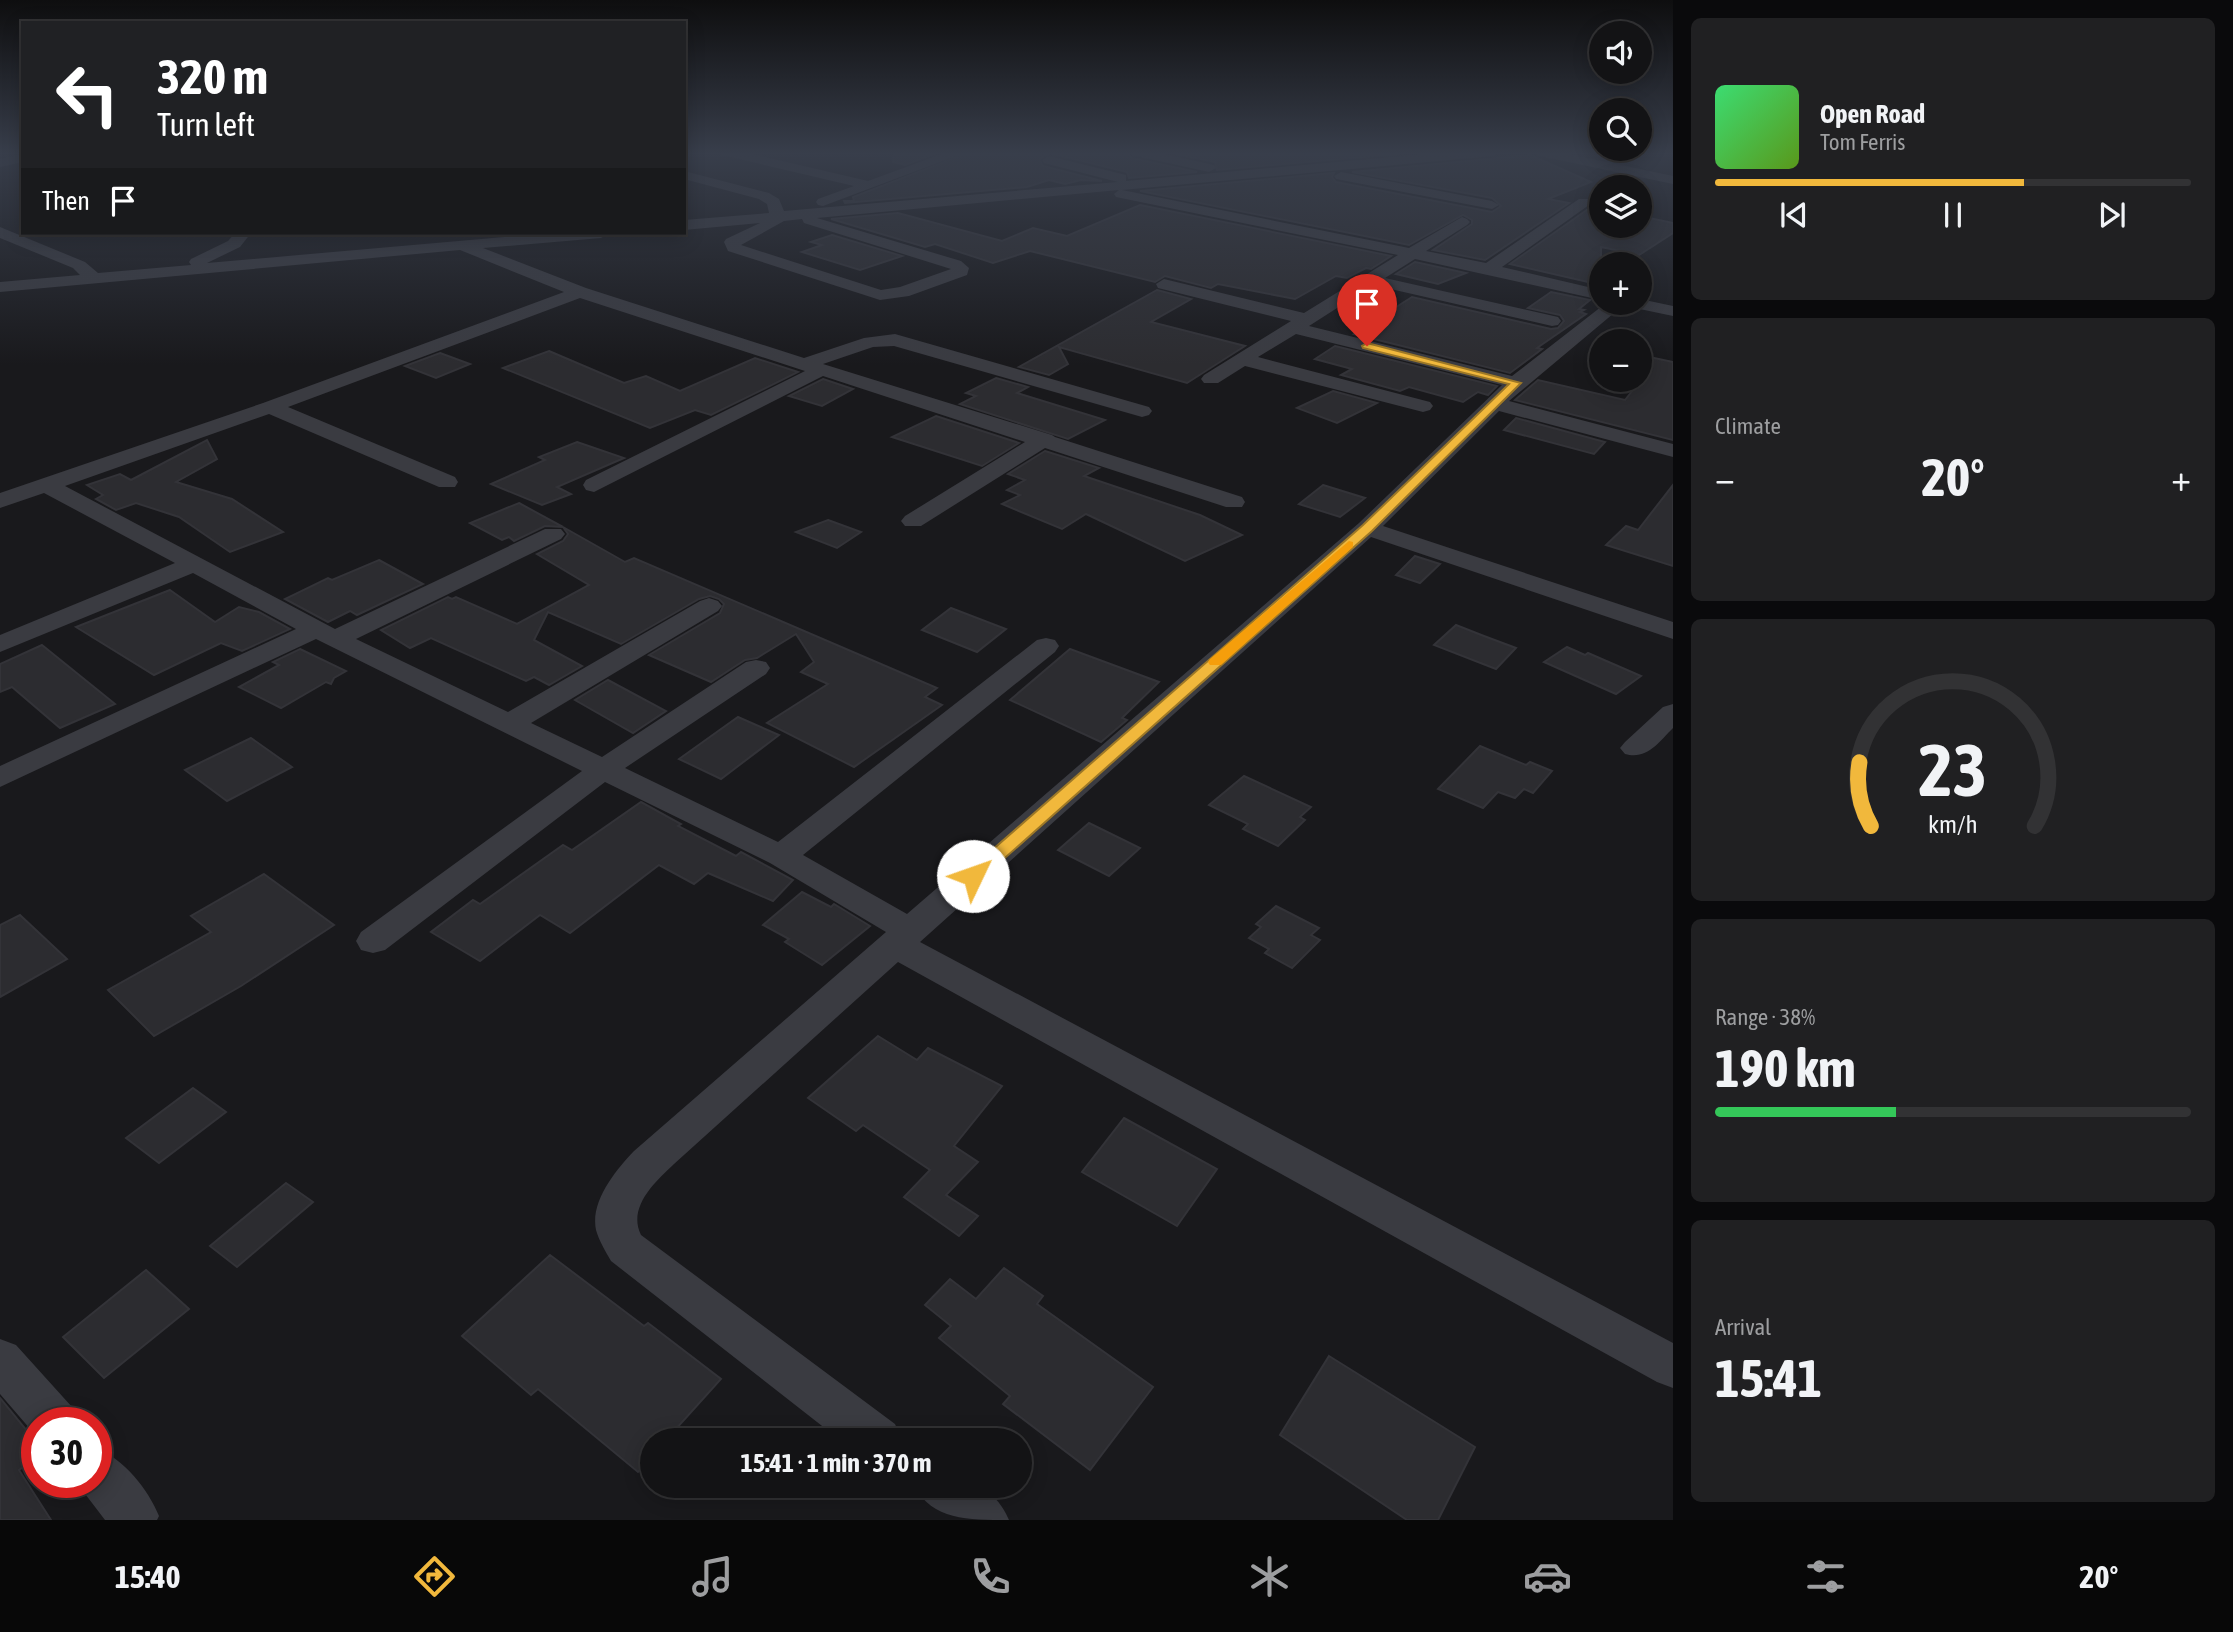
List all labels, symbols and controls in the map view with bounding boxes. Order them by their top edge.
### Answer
map controls [1589,21,1652,392]
button: sound [1589,21,1652,84]
text: 320 m [157,48,268,104]
icon: left [42,49,133,140]
button: search [1589,98,1652,161]
text: Open Road [1820,99,1925,129]
text: Turn left [157,106,255,143]
text: Tom Ferris [1820,129,1905,155]
button: layers [1589,175,1652,238]
icon: arrive [104,182,142,220]
text: Then [42,186,90,216]
icon: previous [1775,196,1813,234]
icon: pause [1934,196,1972,234]
icon: next [2093,196,2131,234]
button: + [1589,252,1652,315]
pin [1337,274,1397,346]
icon: arrive [1348,285,1386,323]
button: − [1589,329,1652,392]
text: Climate [1715,413,1781,439]
text: 20° [1921,447,1985,507]
text: − [1715,456,1735,499]
text: + [2171,456,2191,499]
text: 23 [1919,728,1987,811]
text: km/h [1928,810,1978,838]
position arrow [936,839,1010,913]
text: Range · 38% [1715,1004,1815,1030]
text: 190 km [1715,1038,1856,1098]
text: Arrival [1715,1314,1771,1340]
text: 15:41 [1715,1348,1822,1408]
speed limit sign: 30 [21,1407,112,1498]
text: 15:41 · 1 min · 370 m [741,1448,931,1478]
icon: directions [410,1552,459,1601]
icon: music [688,1552,737,1601]
icon: phone [966,1552,1015,1601]
icon: climate [1245,1552,1294,1601]
icon: car [1523,1552,1572,1601]
icon: filters [1801,1552,1850,1601]
text: 15:40 [115,1558,180,1595]
text: 20° [2079,1558,2118,1595]

